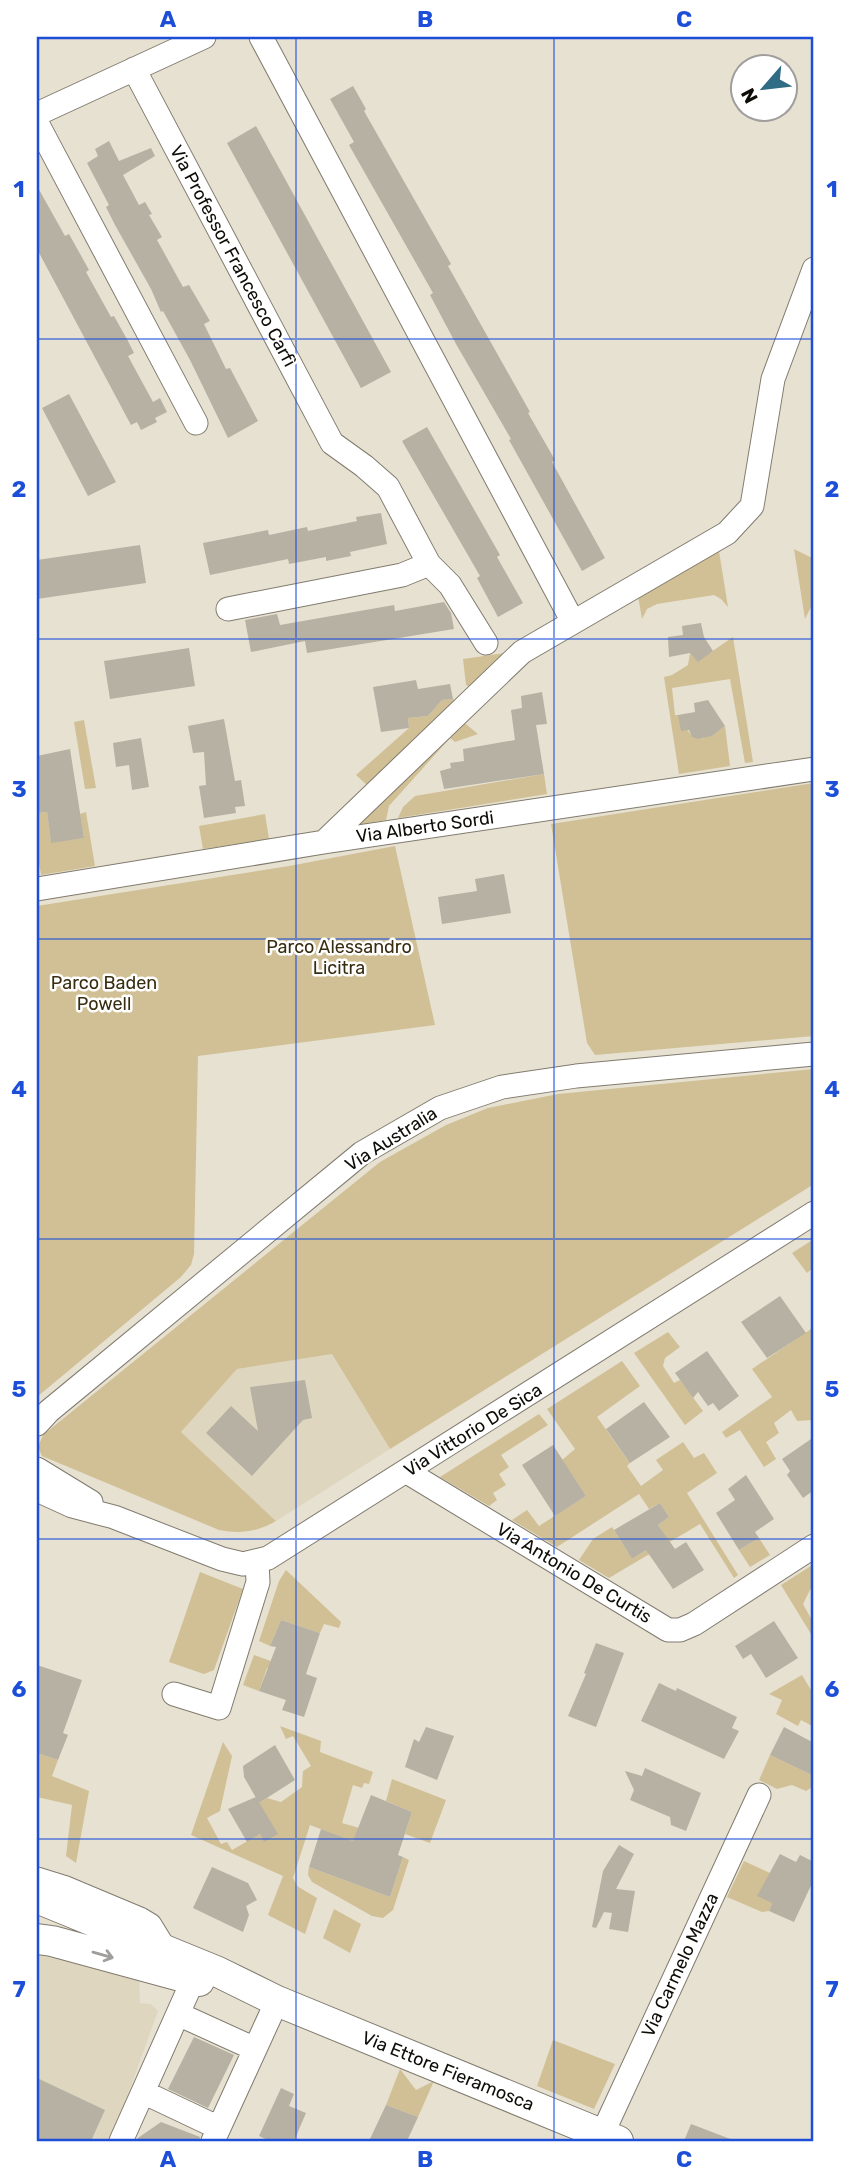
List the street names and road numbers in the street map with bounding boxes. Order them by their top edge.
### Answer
street label: Via Professor Francesco Carfì [165,141,301,371]
street label: Via Alberto Sordi [355,806,495,848]
street label: Via Australia [341,1102,441,1176]
street label: Via Vittorio De Sica [400,1379,546,1481]
street label: Via Antonio De Curtis [492,1518,656,1628]
street label: Via Carmelo Mazza [637,1889,723,2041]
street label: Via Ettore Fieramosca [359,2026,537,2116]

